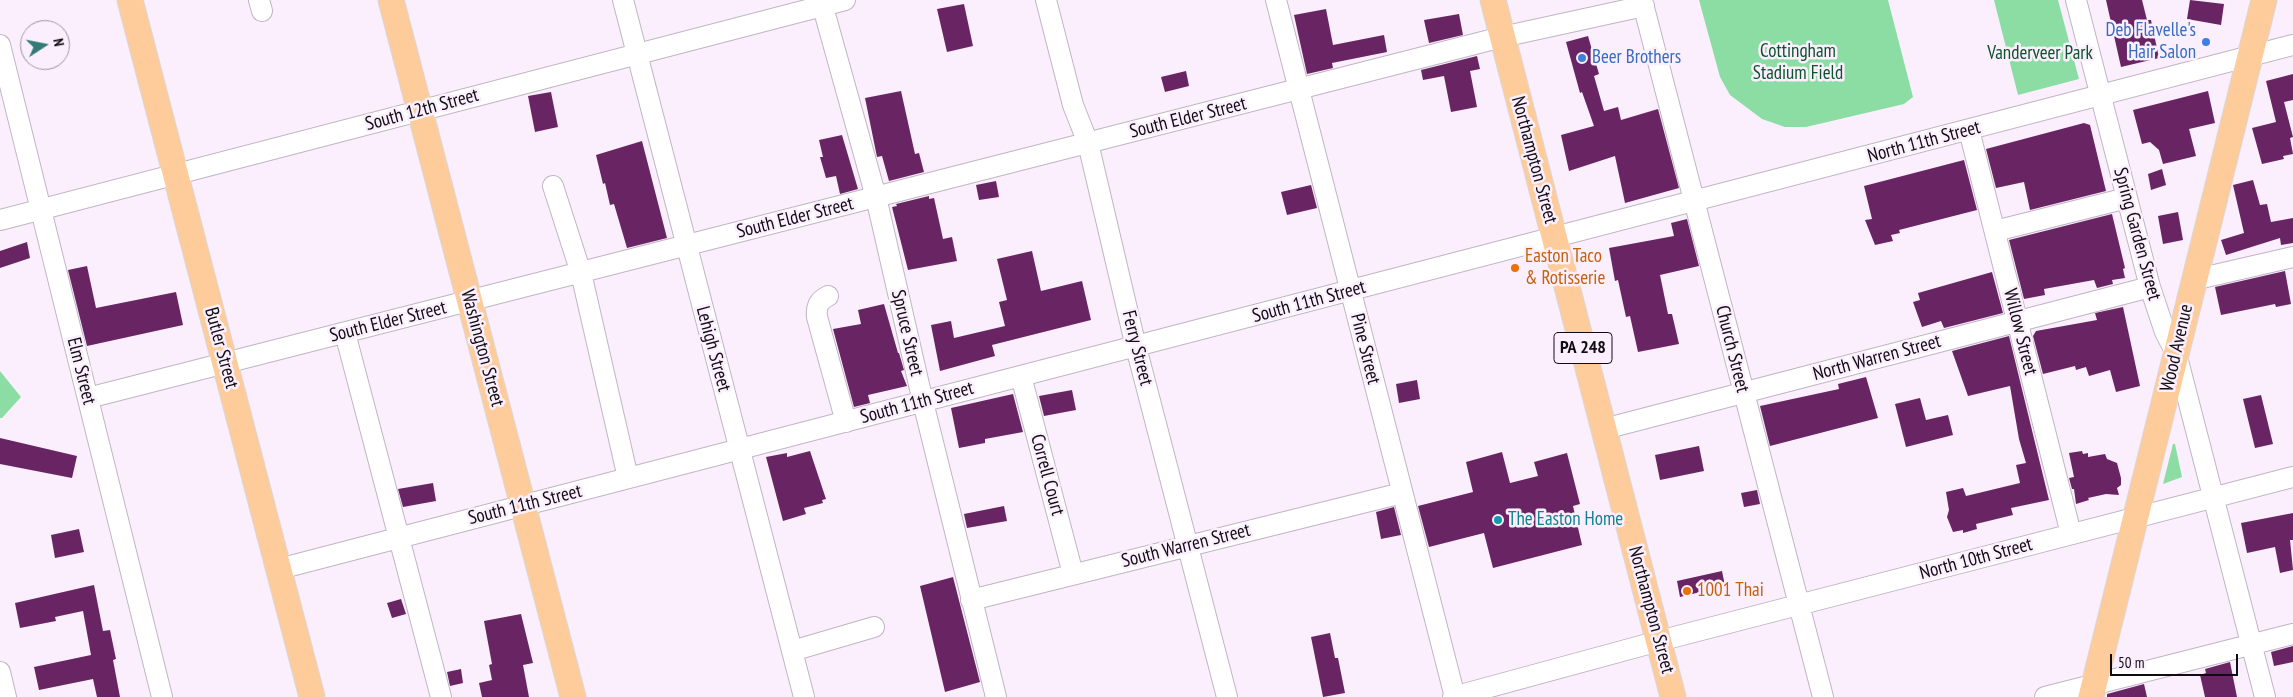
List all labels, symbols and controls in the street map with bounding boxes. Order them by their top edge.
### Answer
north arrow [20,20,70,70]
place label: Deb Flavelle's Hair Salon [2105,20,2196,64]
marker: Deb Flavelle's Hair Salon [2200,36,2212,48]
text: N [49,37,68,48]
park label: Cottingham Stadium Field [1753,41,1843,85]
park label: Vanderveer Park [1987,43,2093,65]
place label: Beer Brothers [1592,47,1681,69]
marker: Beer Brothers [1576,52,1588,64]
street label: South 12th Street [363,84,481,136]
street label: South Elder Street [1127,92,1249,144]
street label: Northampton Street [1506,94,1562,226]
street label: North 11th Street [1865,116,1983,168]
street label: Spring Garden Street [2108,165,2166,303]
street label: South Elder Street [734,192,856,244]
place label: Easton Taco & Rotisserie [1525,246,1605,290]
marker: Easton Taco & Rotisserie [1509,262,1521,274]
street label: South 11th Street [1250,276,1368,328]
street label: Willow Street [1998,286,2042,378]
street label: Washington Street [455,287,509,409]
street label: Spruce Street [886,288,928,378]
street label: South Elder Street [327,296,449,348]
street label: Wood Avenue [2156,302,2198,394]
street label: Church Street [1710,303,1754,395]
street label: Lehigh Street [691,304,735,394]
street label: Butler Street [199,305,243,391]
street label: Ferry Street [1117,308,1157,388]
street label: Pine Street [1345,311,1385,387]
street label: North Warren Street [1811,330,1943,386]
road number: PA 248 [1554,332,1612,363]
street label: Elm Street [62,335,100,407]
street label: South 11th Street [858,377,976,429]
street label: Correll Court [1025,432,1069,518]
street label: South 11th Street [466,480,584,530]
place label: The Easton Home [1508,509,1623,531]
marker: The Easton Home [1492,514,1504,526]
street label: South Warren Street [1119,519,1253,573]
street label: North 10th Street [1917,533,2035,585]
street label: Northampton Street [1623,544,1679,676]
place label: 1001 Thai [1697,580,1764,602]
marker: 1001 Thai [1681,585,1693,597]
scale bar [2113,644,2240,676]
text: 50 m [2118,653,2144,672]

